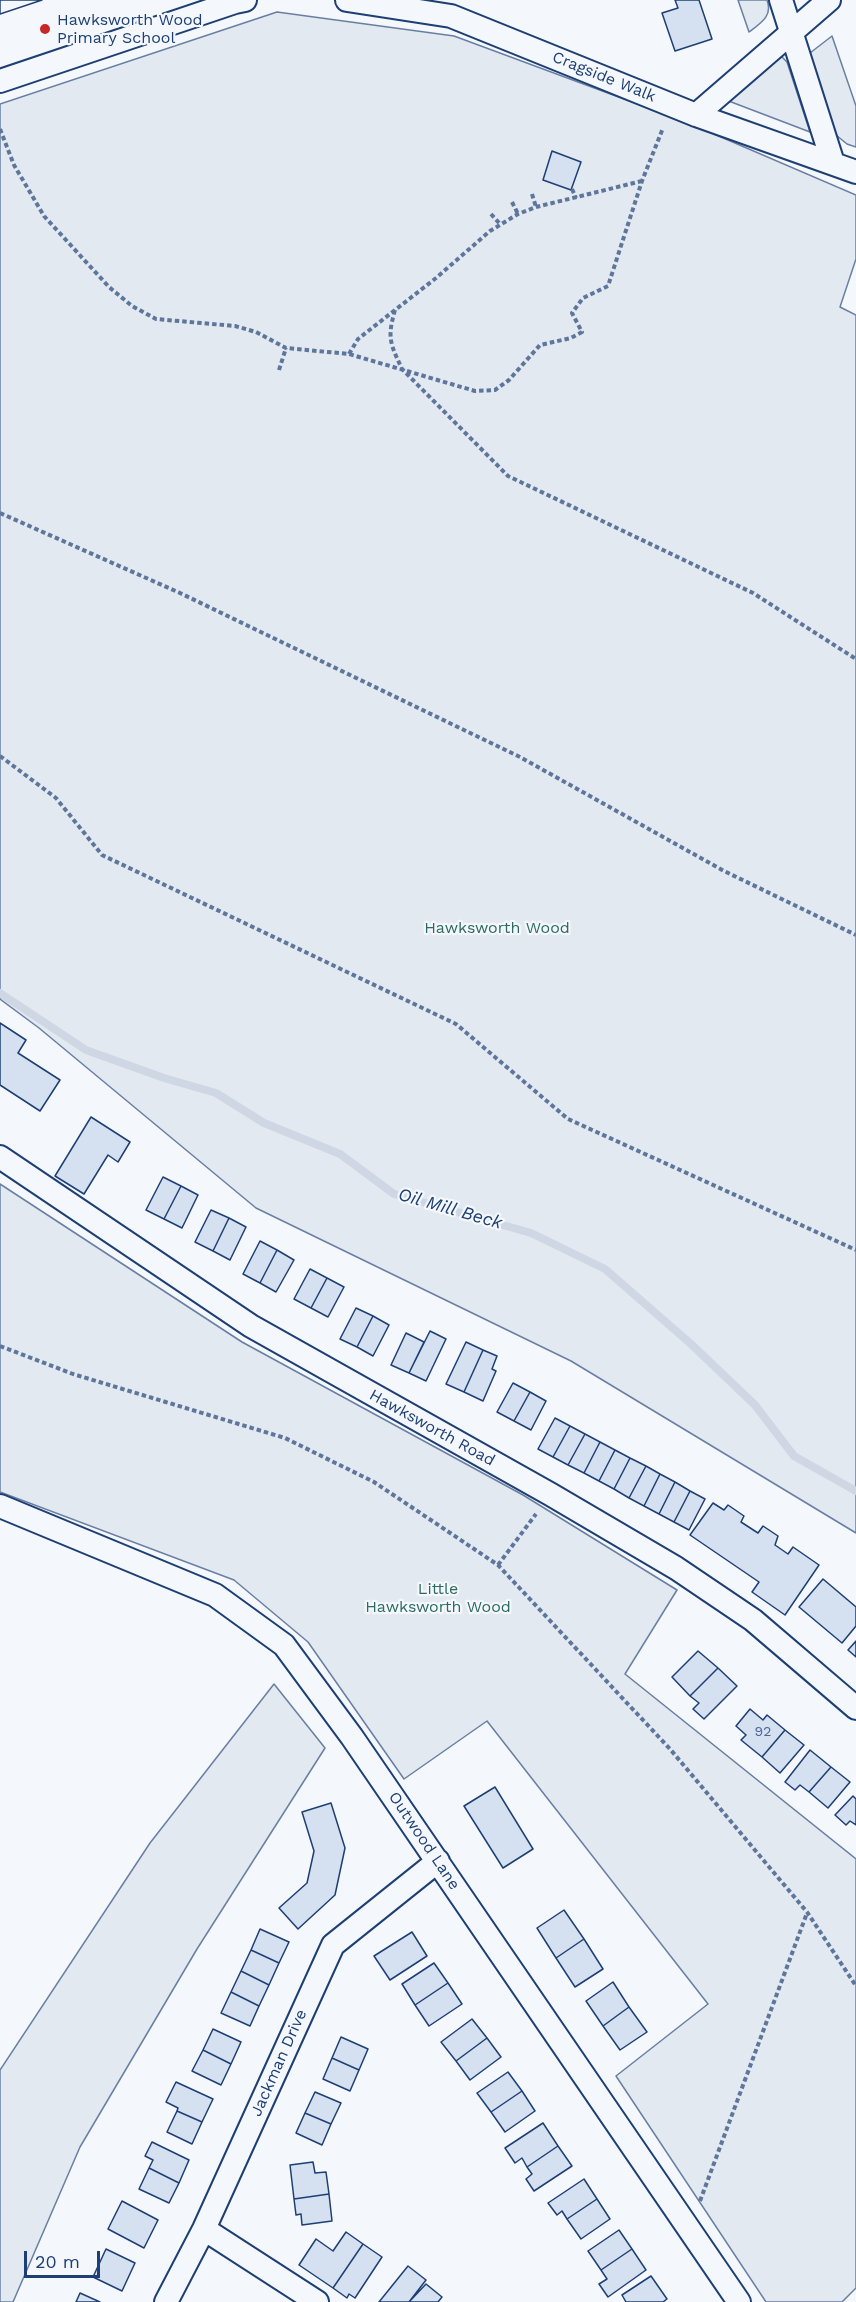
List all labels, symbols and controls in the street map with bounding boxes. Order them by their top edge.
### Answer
place label: Hawksworth Wood Primary School [57,10,203,48]
marker: Hawksworth Wood Primary School [38,22,52,36]
street label: Cragside Walk [549,47,659,107]
park label: Hawksworth Wood [424,918,570,938]
water label: Oil Mill Beck [395,1184,505,1234]
street label: Hawksworth Road [366,1386,498,1470]
park label: Little Hawksworth Wood [365,1579,511,1617]
house number: 92 [755,1724,771,1740]
street label: Outwood Lane [384,1788,464,1894]
street label: Jackman Drive [247,2006,311,2120]
scale bar [27,2239,104,2277]
text: 20 m [35,2251,80,2272]

